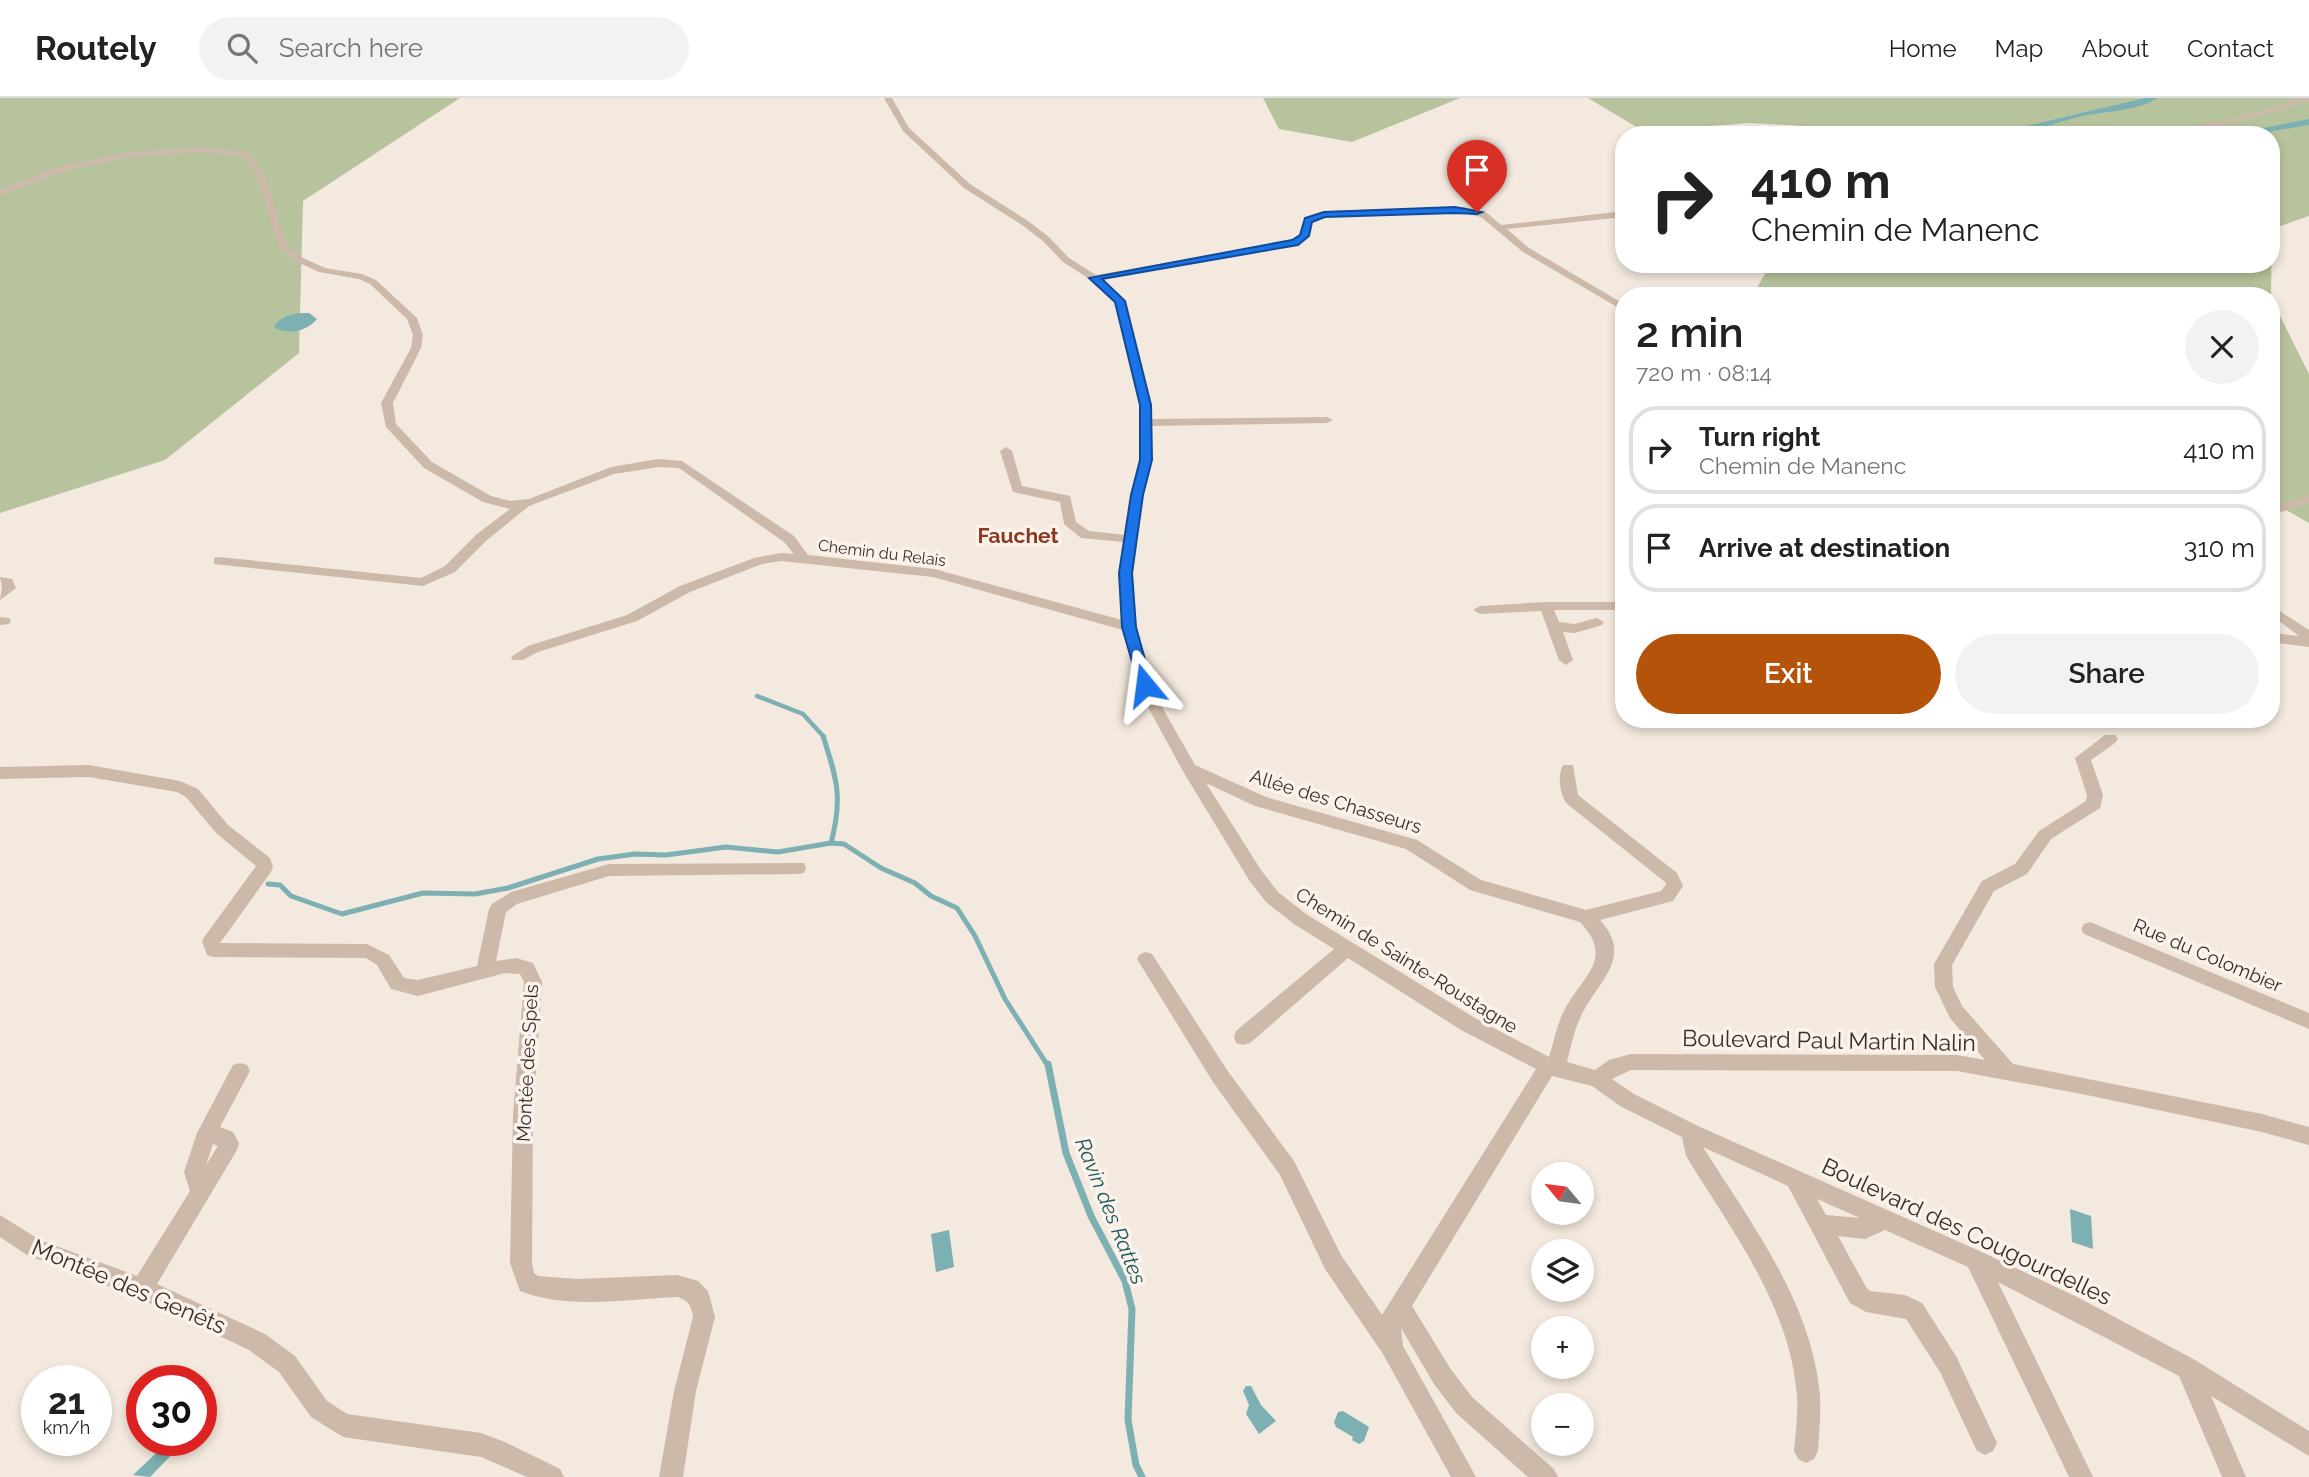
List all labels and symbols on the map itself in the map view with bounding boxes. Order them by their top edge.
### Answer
pin [1447,140,1507,212]
district label: Fauchet [977,523,1059,548]
street label: Chemin du Relais [817,536,947,570]
position arrow [1108,648,1182,722]
street label: Allée des Chasseurs [1247,764,1425,838]
street label: Chemin de Sainte-Roustagne [1292,882,1522,1038]
street label: Rue du Colombier [2130,914,2286,996]
street label: Montée des Spels [512,984,542,1142]
street label: Boulevard Paul Martin Nalin [1682,1024,1976,1056]
water label: Ravin des Rattes [1070,1134,1152,1288]
street label: Boulevard des Cougourdelles [1818,1152,2116,1310]
north arrow [1531,1162,1594,1225]
street label: Montée des Genêts [28,1233,230,1339]
speed limit sign: 30 [126,1365,217,1456]

